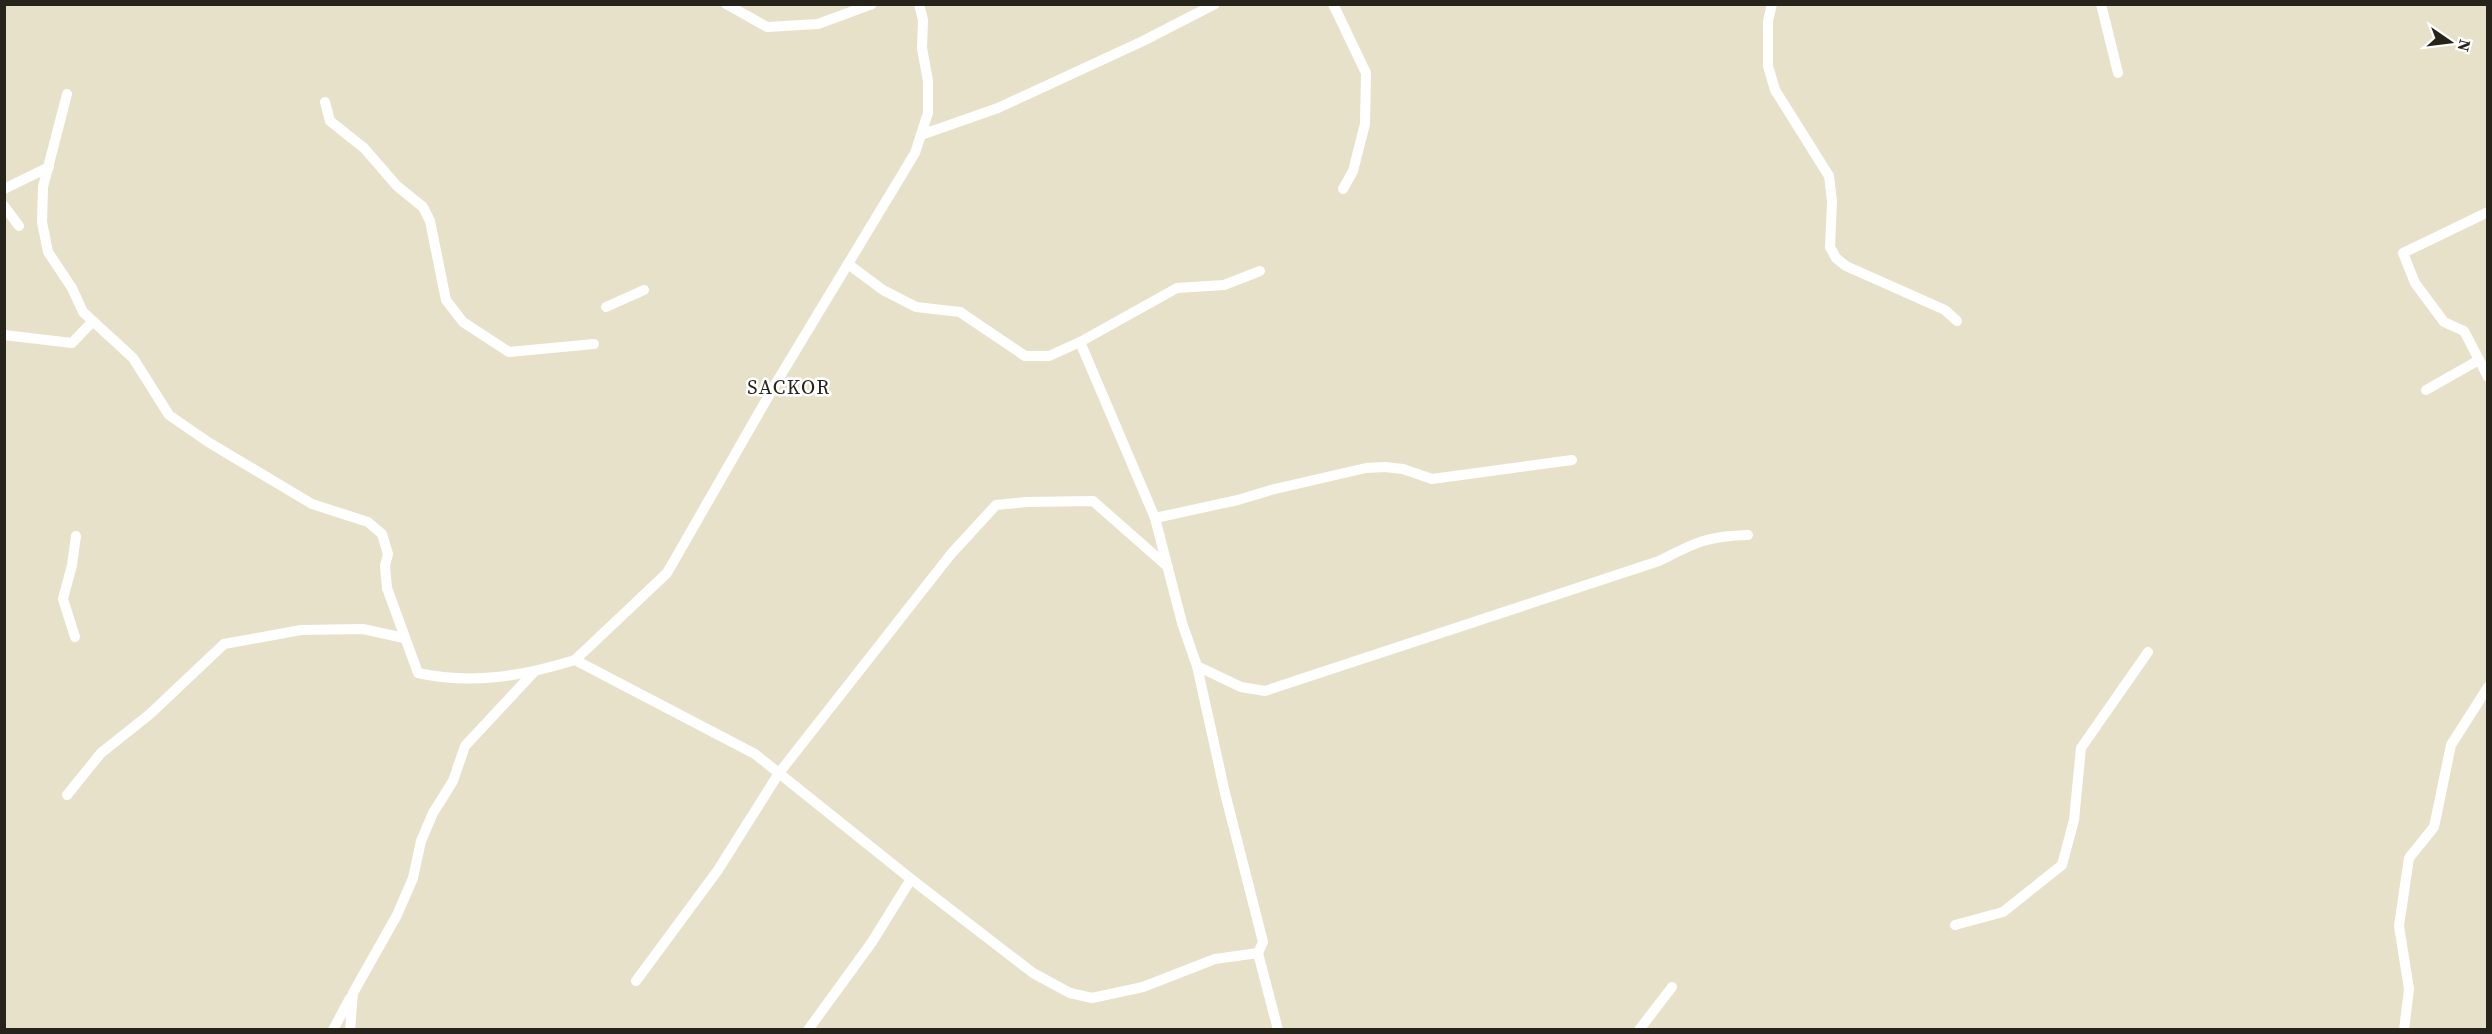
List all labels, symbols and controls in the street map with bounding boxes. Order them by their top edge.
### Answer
north arrow [2420,12,2480,72]
text: N [2452,37,2477,54]
district label: SACKOR [747,373,831,401]

